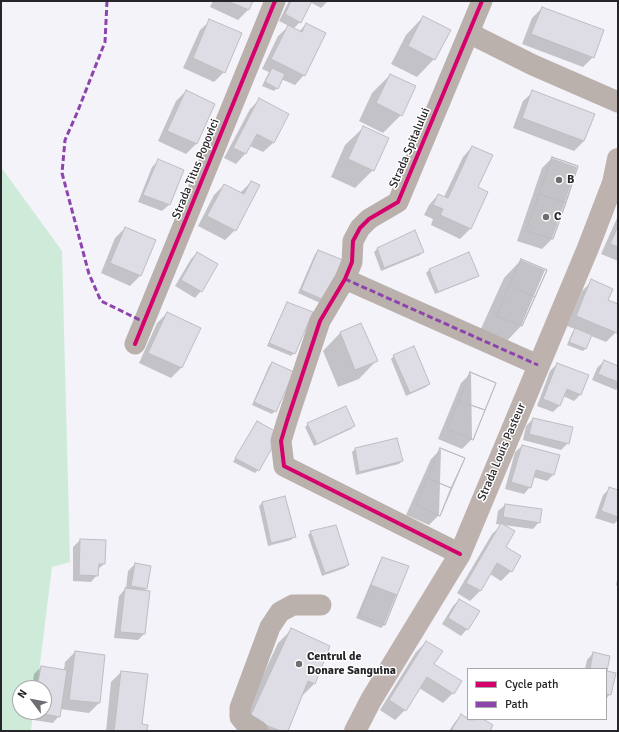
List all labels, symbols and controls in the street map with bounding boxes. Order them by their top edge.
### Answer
street label: Strada Spitalului [387,106,433,190]
street label: Strada Titus Popovici [169,117,223,221]
place label: B [567,173,574,187]
marker: B [554,175,564,185]
place label: C [554,210,561,224]
marker: C [541,212,551,222]
street label: Strada Louis Pasteur [475,401,529,503]
place label: Centrul de Donare Sanguina [307,650,396,678]
marker: Centrul de Donare Sanguina [294,659,304,669]
legend [467,668,607,720]
text: Cycle path [505,677,558,692]
north arrow [12,680,52,720]
text: N [15,687,30,701]
text: Path [505,697,528,712]

